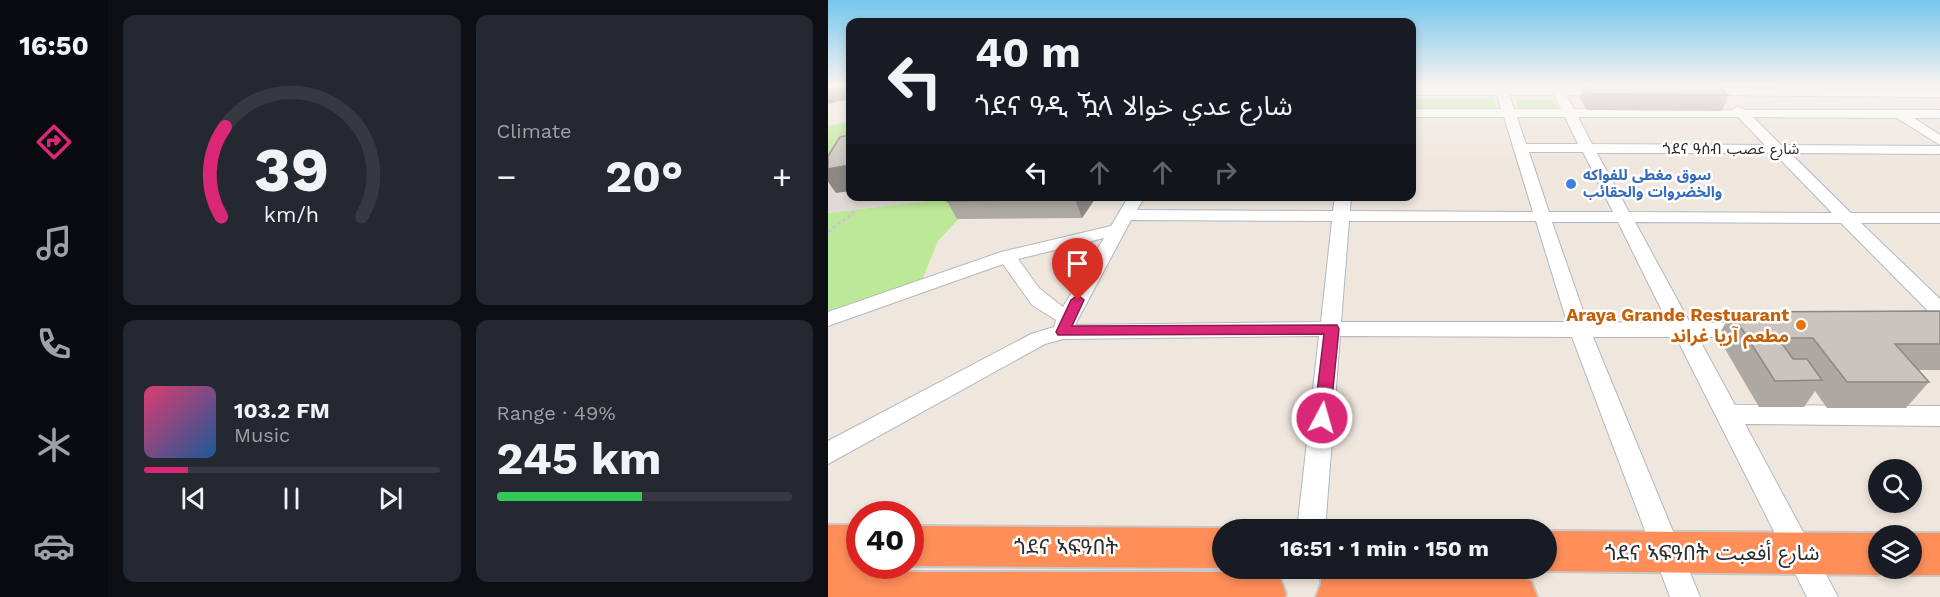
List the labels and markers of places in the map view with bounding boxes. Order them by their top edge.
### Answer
place label: سوق مغطى للفواكه والخضروات والحقائب [1583,166,1722,201]
marker: سوق مغطى للفواكه والخضروات والحقائب [1564,177,1578,191]
pin [1052,238,1103,300]
place label: Araya Grande Restuarant مطعم آريا غراند [1566,304,1789,349]
marker: Araya Grande Restuarant مطعم آريا غراند [1794,318,1808,332]

